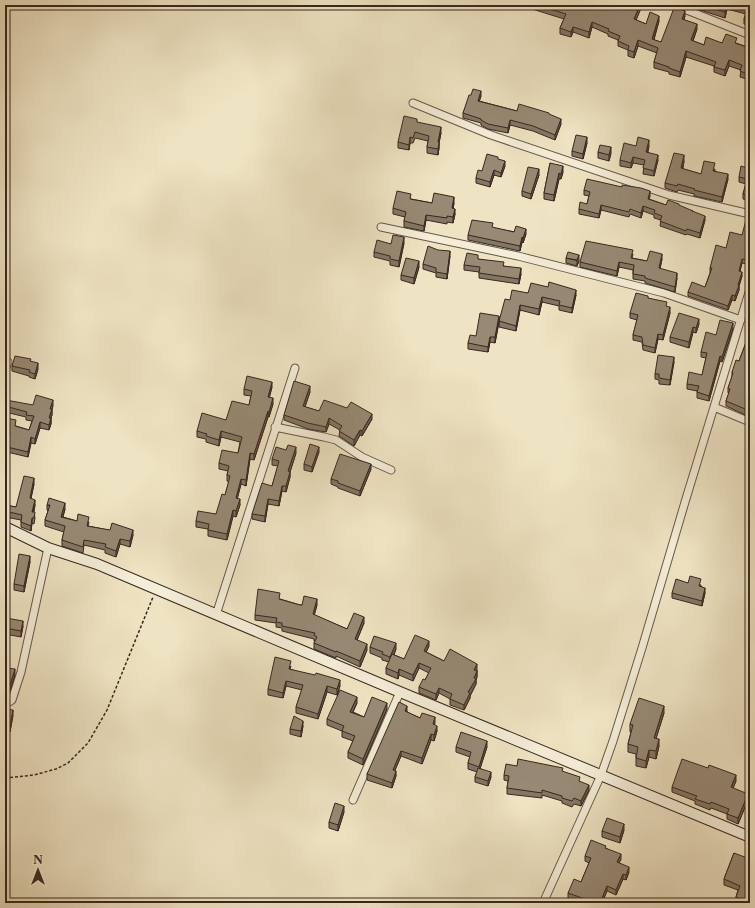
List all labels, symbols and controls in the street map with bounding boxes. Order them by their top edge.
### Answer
north arrow [18,850,58,890]
text: N [33,853,43,867]

